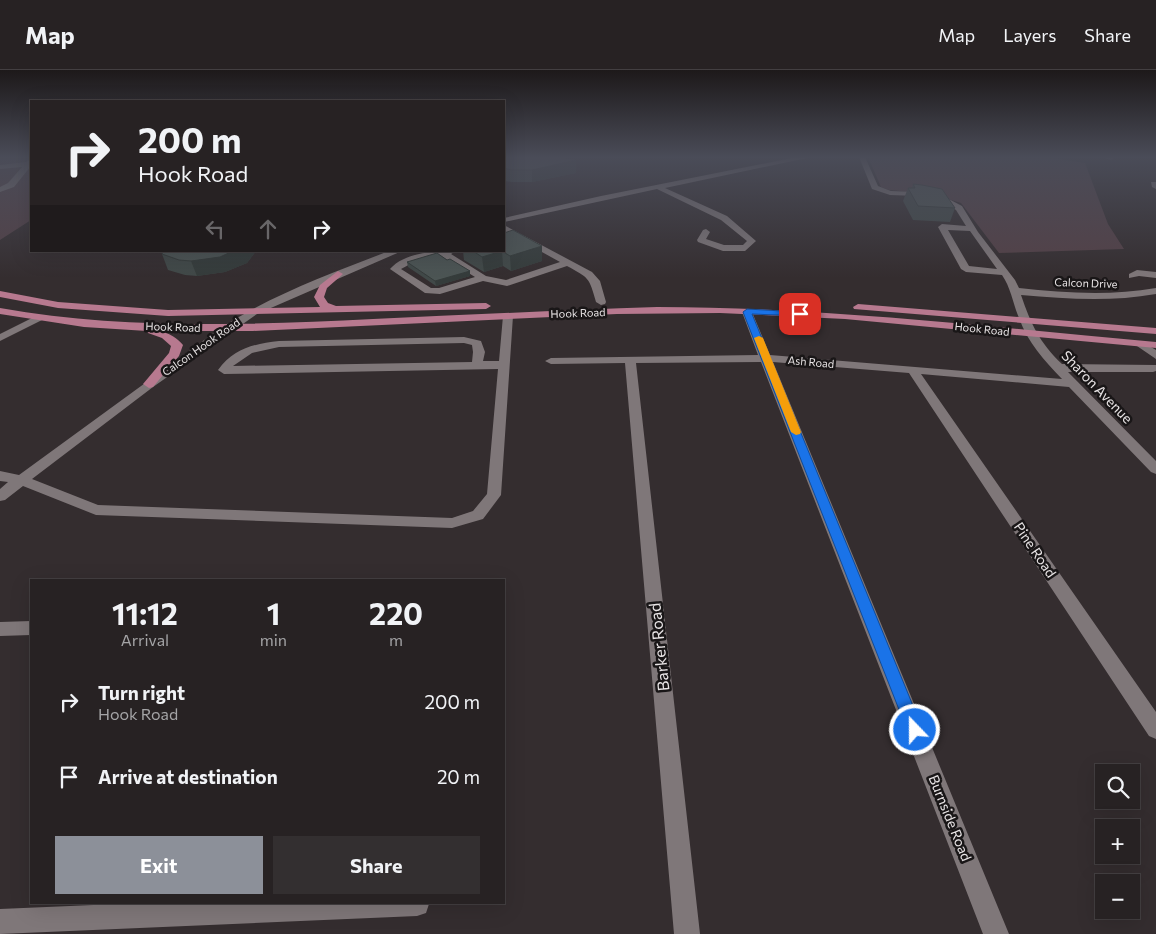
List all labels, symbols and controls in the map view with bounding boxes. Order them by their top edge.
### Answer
text: Map [25,20,75,49]
text: Map [938,24,975,46]
text: Layers [1003,24,1056,46]
text: Share [1084,24,1131,46]
text: 200 m [138,117,241,160]
icon: right [55,120,120,185]
text: Hook Road [138,160,248,187]
icon: left [201,215,229,243]
icon: ahead [254,215,282,243]
icon: right [307,215,335,243]
street label: Calcon Drive [1054,275,1118,290]
pin [779,293,821,335]
icon: arrive [786,300,814,328]
street label: Hook Road [550,305,606,320]
street label: Calcon Hook Road [159,315,242,378]
street label: Hook Road [145,319,201,334]
street label: Hook Road [954,319,1010,338]
street label: Sharon Avenue [1058,347,1136,427]
street label: Ash Road [787,353,835,370]
street label: Pine Road [1011,519,1060,581]
text: 11:12 [112,594,178,631]
text: 1 [267,594,280,631]
text: 220 [369,594,423,631]
street label: Barker Road [644,602,673,692]
text: Arrival [121,630,169,649]
text: min [260,630,287,649]
text: m [389,630,403,649]
text: Turn right [98,681,185,704]
icon: right [55,688,83,716]
text: 200 m [425,690,480,713]
position arrow [888,703,940,755]
text: Hook Road [98,704,178,723]
icon: arrive [55,763,83,791]
map controls [1095,764,1140,919]
button: search [1095,764,1140,809]
text: Arrive at destination [98,765,278,788]
text: 20 m [437,765,480,788]
street label: Burnside Road [925,772,975,863]
button: + [1095,819,1140,864]
button: Exit [55,836,263,894]
button: Share [273,836,480,894]
button: − [1095,874,1140,919]

